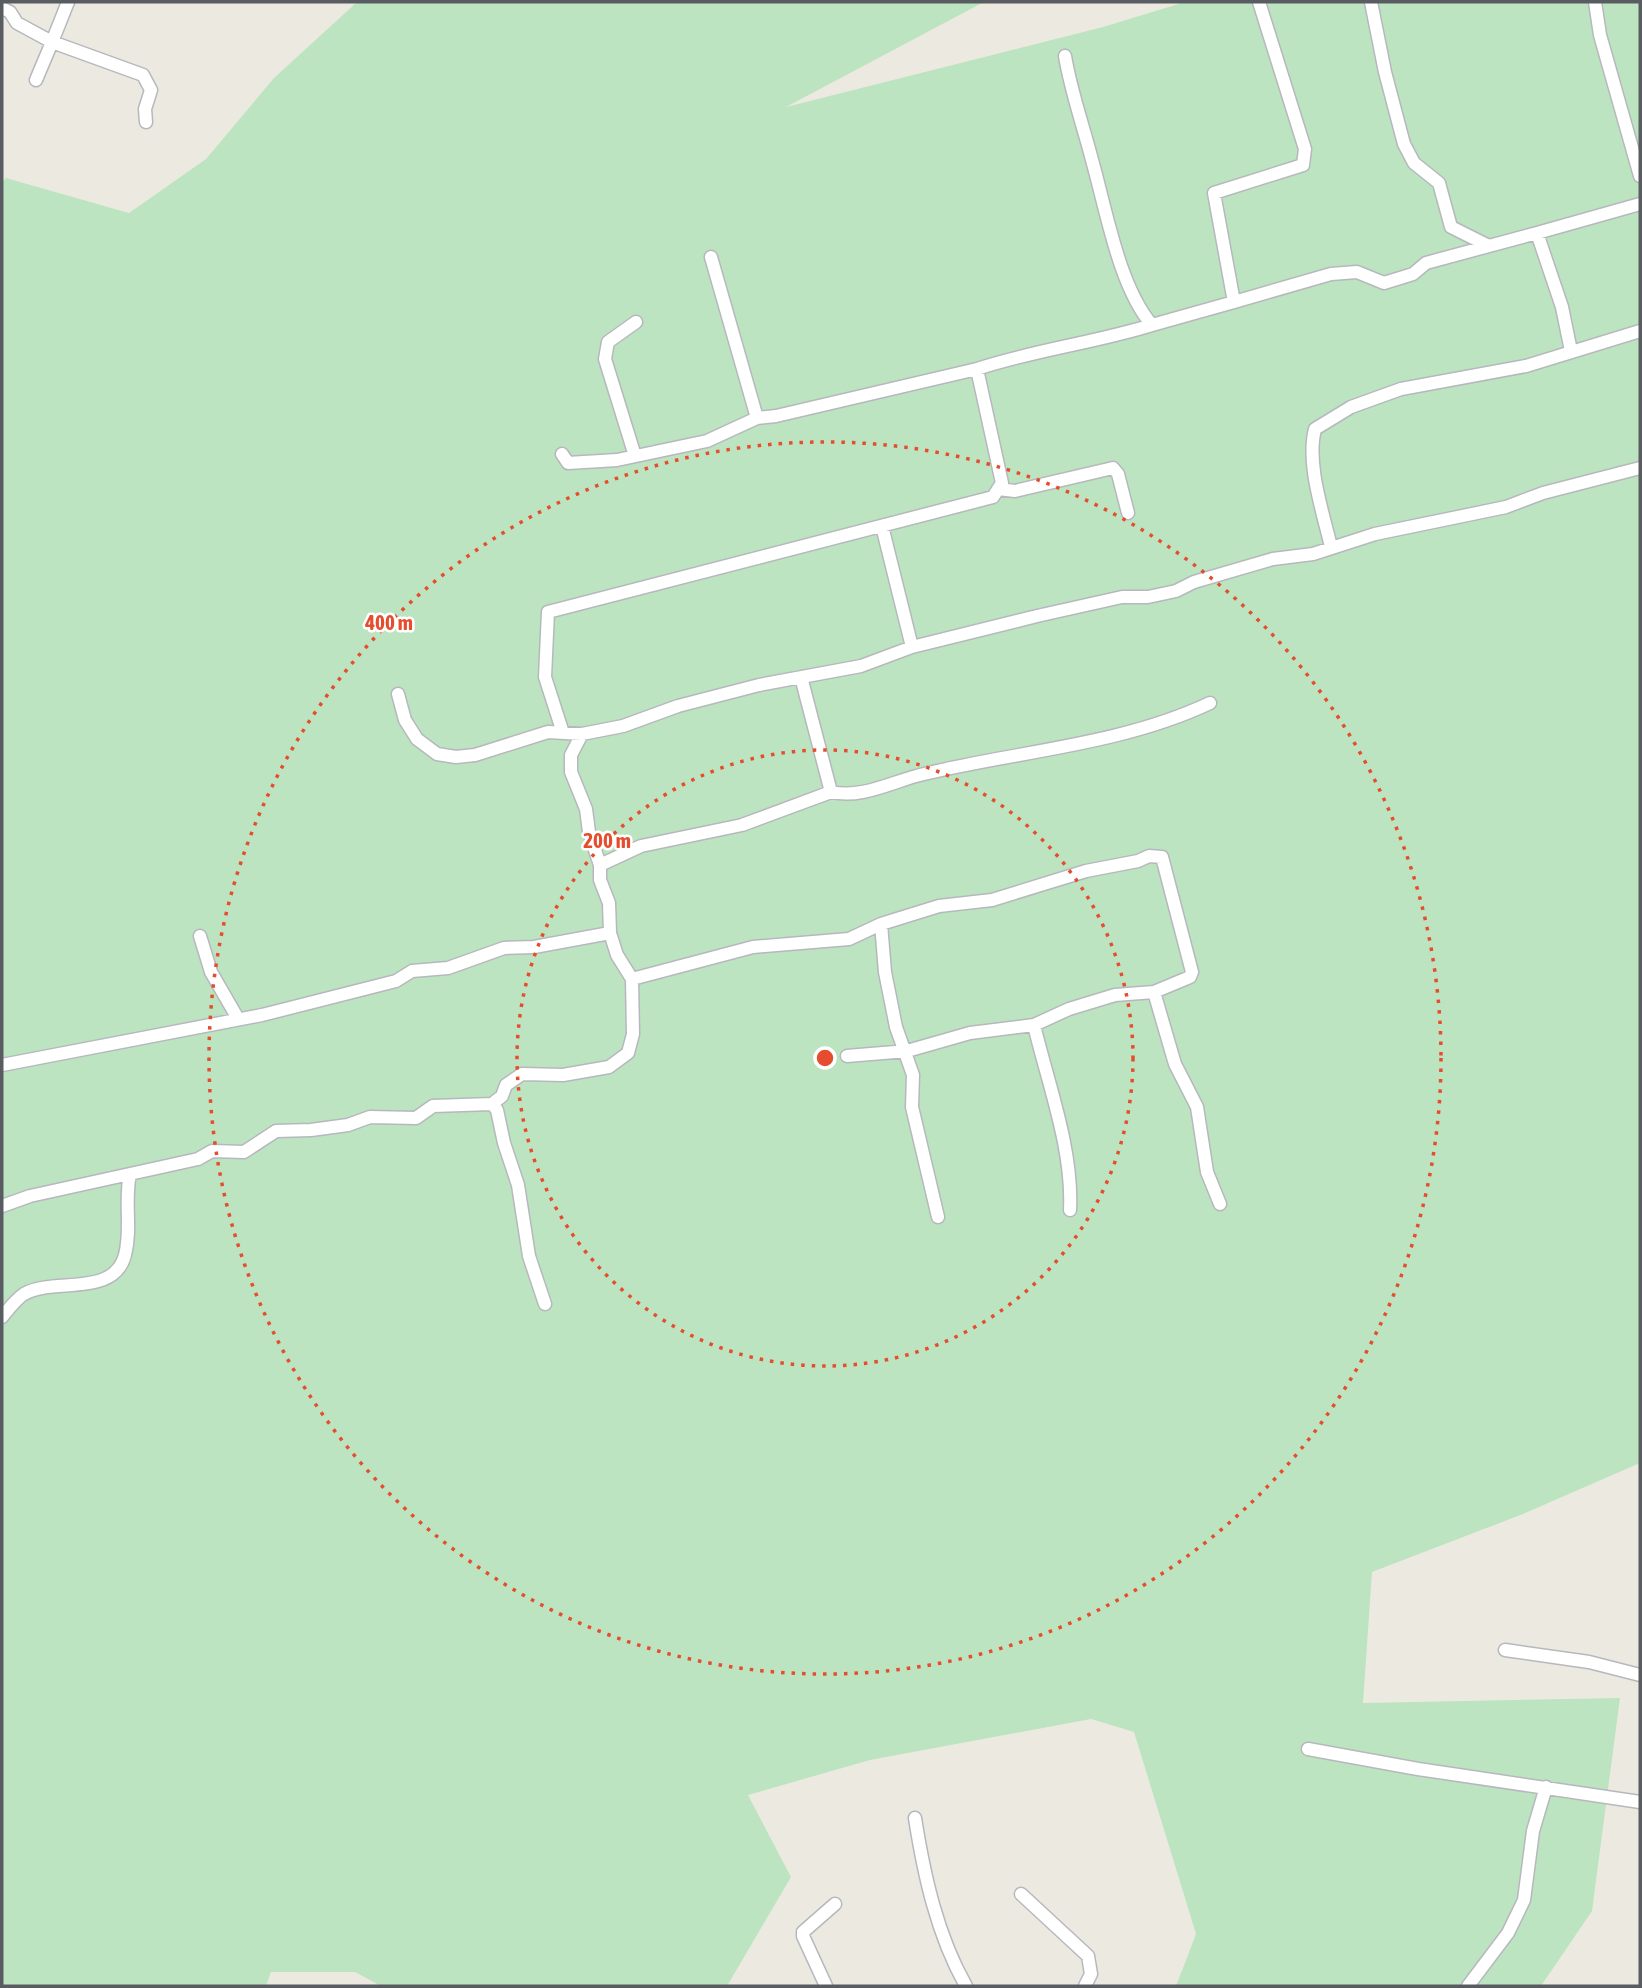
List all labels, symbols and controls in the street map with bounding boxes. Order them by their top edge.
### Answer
text: 400 m [364,610,413,634]
text: 200 m [583,828,631,852]
centre of rings [813,1046,837,1070]

